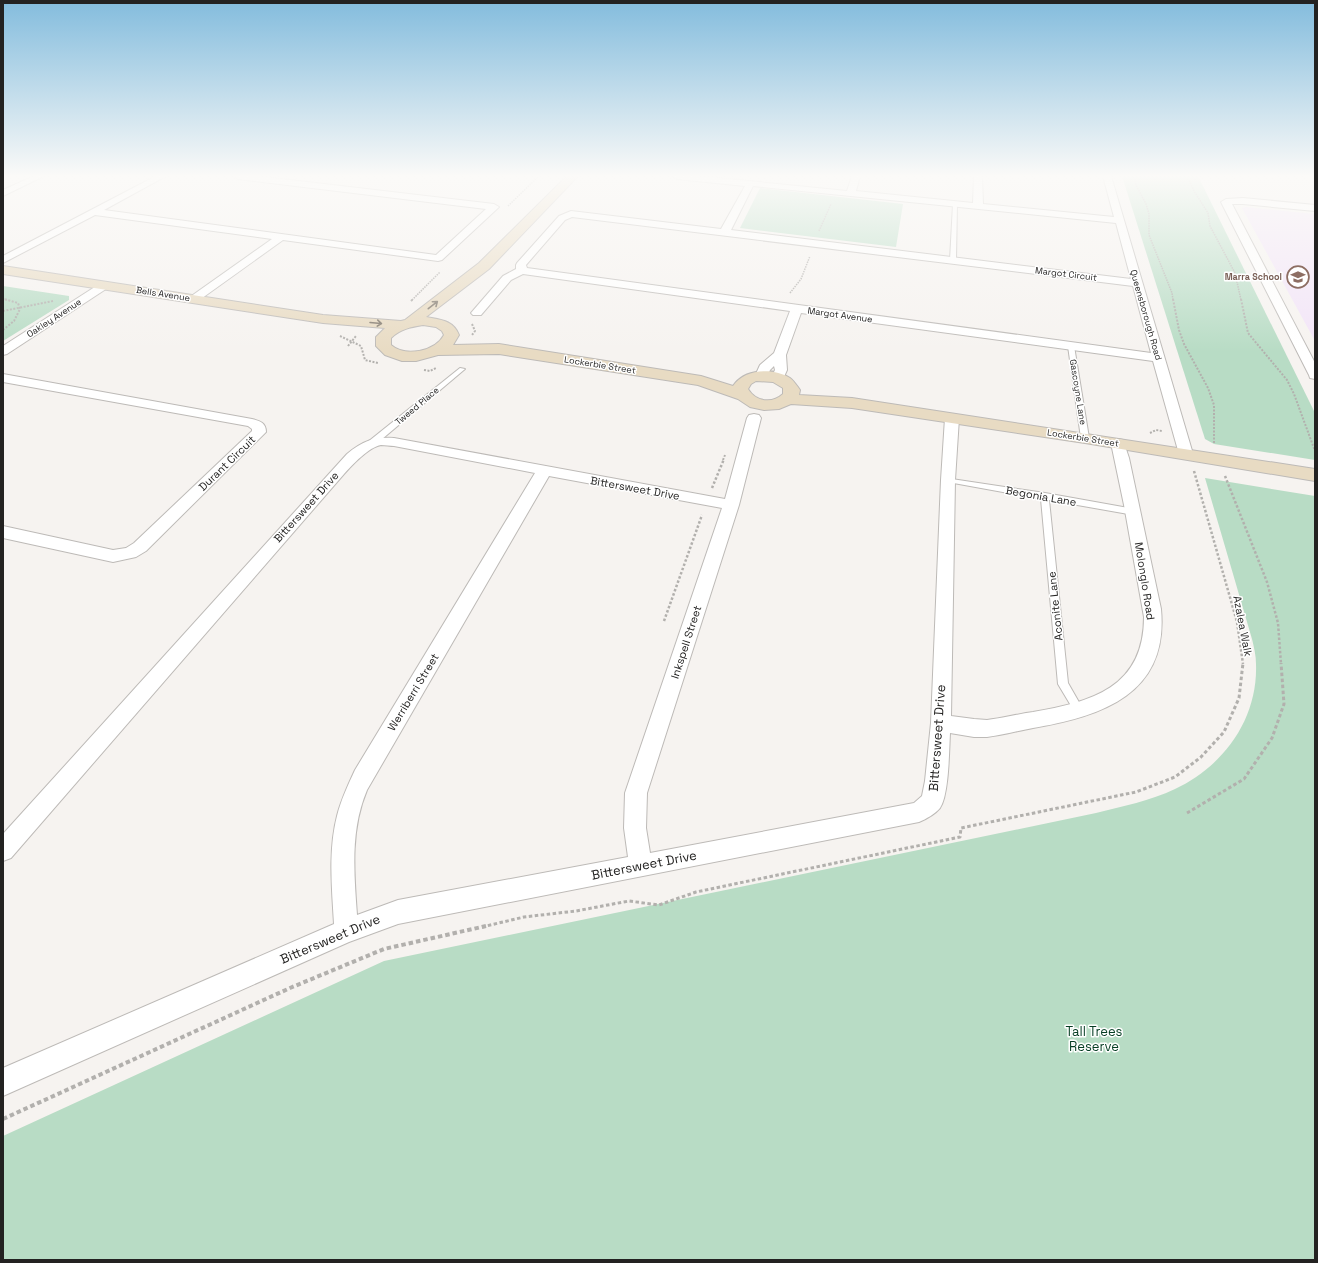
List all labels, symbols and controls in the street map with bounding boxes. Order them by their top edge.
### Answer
street label: Margot Circuit [1034,264,1098,284]
school or university icon: Marra School [1285,264,1311,290]
street label: Queensborough Road [1127,268,1165,362]
place label: Marra School [1225,271,1282,283]
street label: Bells Avenue [135,284,191,304]
street label: Oakley Avenue [24,296,84,340]
one-way arrow [427,301,438,309]
street label: Margot Avenue [807,305,873,325]
one-way arrow [369,320,382,327]
street label: Lockerbie Street [563,353,637,377]
street label: Gascoyne Lane [1067,358,1089,426]
street label: Tweed Place [393,384,441,428]
street label: Lockerbie Street [1046,426,1120,450]
street label: Durant Circuit [196,432,258,494]
street label: Bittersweet Drive [270,469,342,545]
street label: Bittersweet Drive [589,473,681,503]
street label: Begonia Lane [1004,483,1078,509]
street label: Molonglo Road [1132,541,1158,621]
street label: Aconite Lane [1044,571,1066,641]
street label: Azalea Walk [1230,594,1256,658]
street label: Inkspell Street [668,603,704,681]
street label: Werriberri Street [384,651,442,733]
street label: Bittersweet Drive [925,684,949,792]
street label: Bittersweet Drive [590,846,698,884]
street label: Bittersweet Drive [277,910,383,968]
park label: Tall Trees Reserve [1066,1023,1123,1055]

